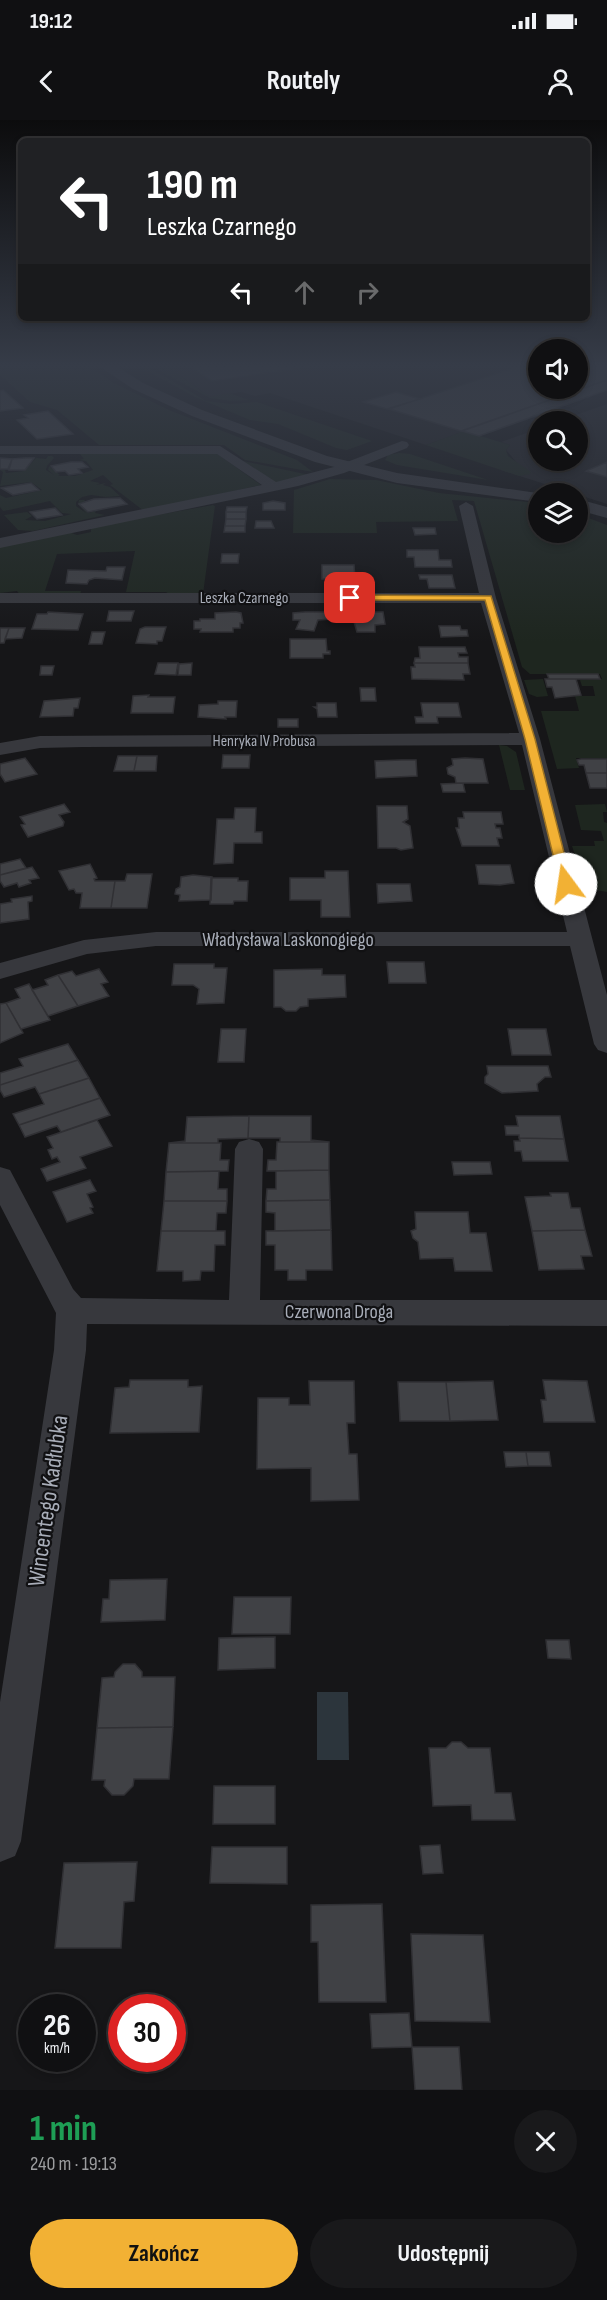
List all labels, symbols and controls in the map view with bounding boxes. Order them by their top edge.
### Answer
text: 19:12 [30,8,72,35]
icon: back [30,65,63,98]
text: Routely [267,65,340,97]
icon: person [544,65,577,98]
text: 190 m [147,160,238,211]
icon: left [48,162,126,240]
text: Leszka Czarnego [147,211,297,243]
icon: left [225,276,258,309]
icon: ahead [288,276,321,309]
icon: right [351,276,384,309]
map controls [528,339,588,543]
button: sound [528,339,588,399]
button: search [528,411,588,471]
button: layers [528,483,588,543]
pin [324,572,375,623]
icon: arrive [333,581,366,614]
street label: Leszka Czarnego [200,589,288,608]
street label: Henryka IV Probusa [213,732,316,751]
position arrow [534,852,598,916]
street label: Władysława Laskonogiego [202,928,374,952]
street label: Czerwona Droga [285,1300,393,1324]
street label: Wincentego Kadłubka [22,1413,74,1589]
speed limit sign: 30 [108,1994,186,2072]
text: 26 [43,2008,71,2044]
text: km/h [44,2039,70,2058]
text: 1 min [30,2108,97,2151]
button: close [514,2110,577,2173]
text: 240 m · 19:13 [30,2152,117,2176]
button: Zakończ [30,2219,298,2288]
button: Udostępnij [310,2219,577,2288]

